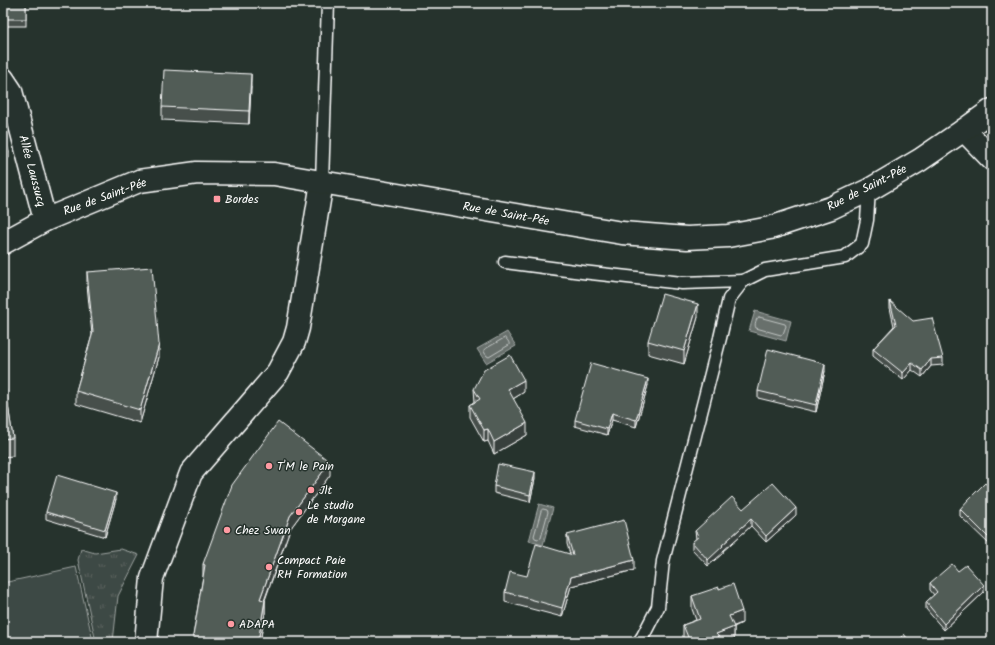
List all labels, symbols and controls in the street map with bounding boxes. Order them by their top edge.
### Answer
street label: Allée Laussucq [13,133,51,209]
street label: Rue de Saint-Pée [824,159,911,216]
street label: Rue de Saint-Pée [61,173,150,221]
place label: Bordes [225,190,259,209]
marker: Bordes [212,194,222,204]
street label: Rue de Saint-Pée [461,197,551,231]
place label: T'M le Pain [277,457,334,476]
marker: T'M le Pain [264,461,274,471]
place label: Jlt [319,481,333,500]
marker: Jlt [306,485,316,495]
place label: Le studio de Morgane [307,496,366,529]
marker: Le studio de Morgane [294,507,304,517]
place label: Chez Swan [235,521,291,540]
marker: Chez Swan [222,525,232,535]
place label: Compact Paie RH Formation [277,551,347,584]
marker: Compact Paie RH Formation [264,562,274,572]
place label: ADAPA [239,615,275,634]
marker: ADAPA [226,619,236,629]

